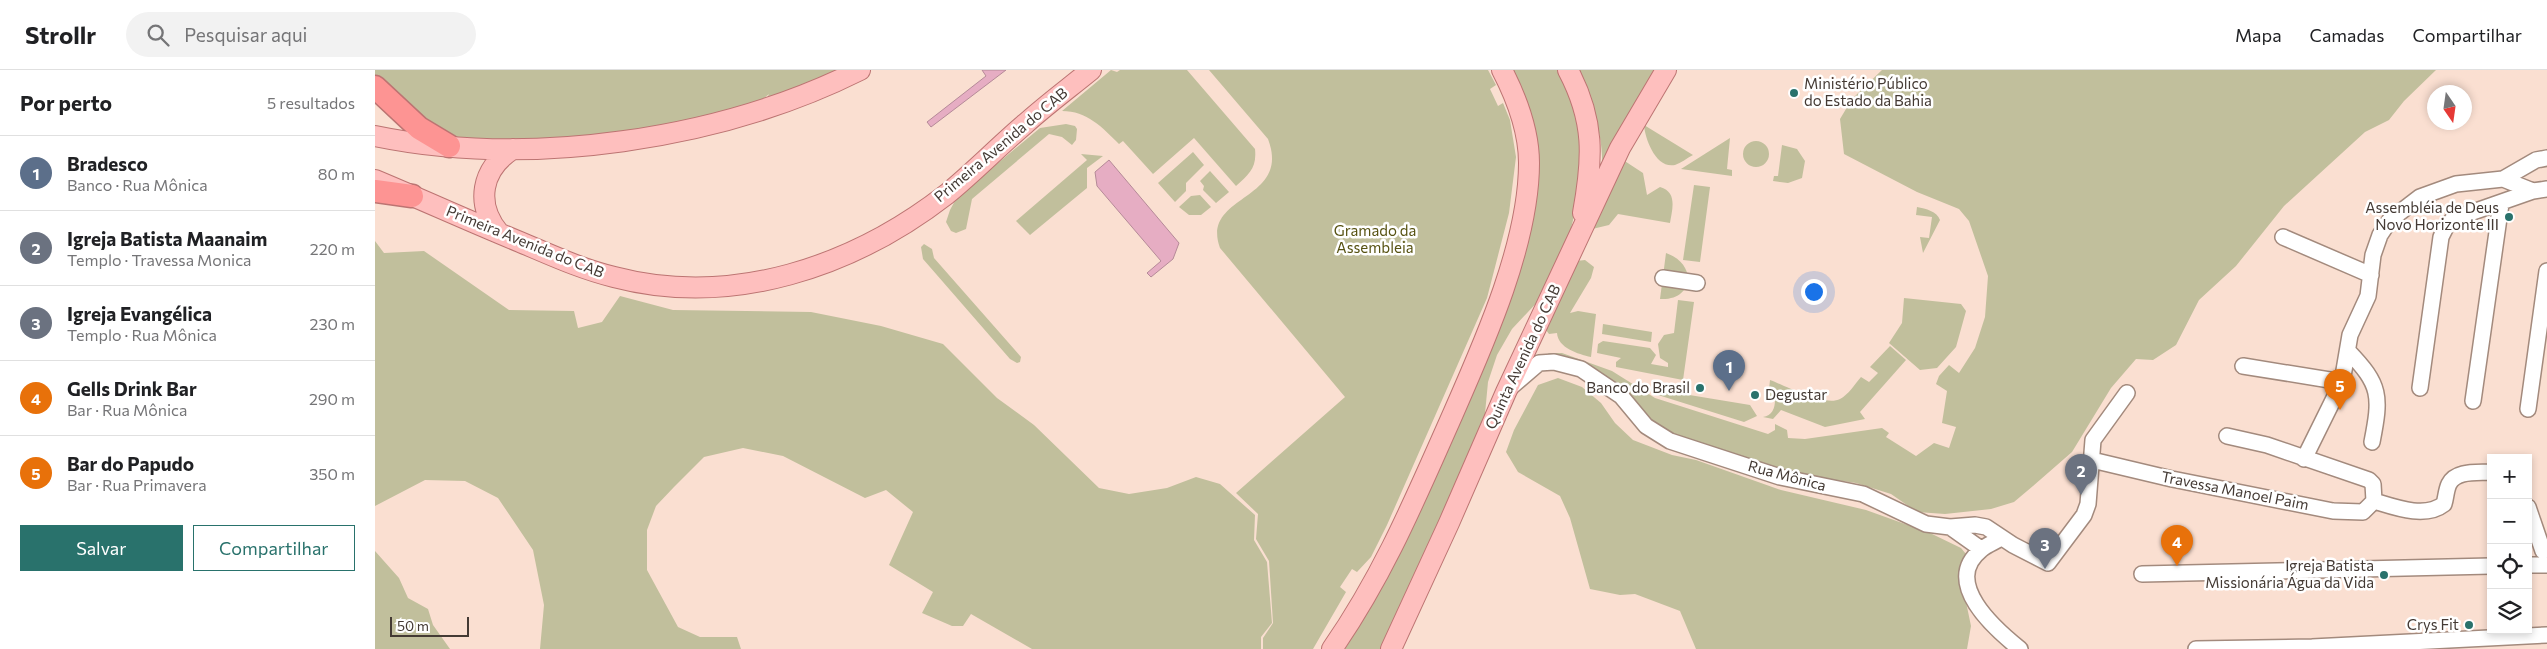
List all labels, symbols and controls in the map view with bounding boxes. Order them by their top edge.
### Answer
search box [126,12,476,57]
text: Strollr [25,20,96,49]
icon: search [144,21,172,49]
text: Pesquisar aqui [184,23,307,46]
text: Mapa [2235,24,2282,46]
text: Camadas [2310,24,2384,46]
text: Compartilhar [2412,24,2522,46]
place label: Ministério Público do Estado da Bahia [1804,74,1932,109]
street label: Primeira Avenida do CAB [930,83,1071,205]
north arrow [2427,85,2472,130]
marker: Ministério Público do Estado da Bahia [1788,87,1800,99]
text: Por perto [20,90,112,115]
text: 5 resultados [267,93,355,112]
text: Bradesco [67,152,148,175]
text: 1 [32,164,40,183]
text: 80 m [318,164,355,183]
text: Banco · Rua Mônica [67,175,208,194]
place label: Assembléia de Deus Novo Horizonte III [2365,198,2499,233]
street label: Primeira Avenida do CAB [444,201,607,281]
marker: Assembléia de Deus Novo Horizonte III [2503,211,2515,223]
park label: Gramado da Assembleia [1334,221,1416,256]
text: Igreja Batista Maanaim [67,227,267,250]
text: 2 [31,239,41,258]
text: 220 m [310,239,355,258]
text: Templo · Travessa Monica [67,250,251,269]
your location [1801,279,1827,305]
street label: Quinta Avenida do CAB [1481,281,1564,432]
text: Igreja Evangélica [67,302,212,325]
text: 3 [31,314,41,333]
text: 230 m [310,314,355,333]
text: Templo · Rua Mônica [67,325,217,344]
pin: 1 [1713,350,1745,391]
pin: 5 [2324,369,2356,410]
text: Gells Drink Bar [67,377,197,400]
place label: Banco do Brasil [1586,378,1690,396]
marker: Banco do Brasil [1694,382,1706,394]
place label: Degustar [1765,385,1827,403]
text: 4 [31,389,41,408]
text: 290 m [309,389,355,408]
marker: Degustar [1749,389,1761,401]
text: Bar · Rua Mônica [67,400,187,419]
text: Bar do Papudo [67,452,194,475]
pin: 2 [2065,454,2097,495]
map controls [2487,454,2532,634]
button: + [2487,454,2532,499]
street label: Rua Mônica [1746,456,1828,494]
text: 5 [31,464,41,483]
text: 350 m [309,464,355,483]
street label: Travessa Manoel Paim [2160,467,2311,513]
text: Bar · Rua Primavera [67,475,207,494]
button: − [2487,499,2532,544]
button: Salvar [20,525,183,571]
button: Compartilhar [193,525,355,571]
pin: 4 [2161,525,2193,566]
pin: 3 [2029,528,2061,569]
button: locate [2487,544,2532,589]
place label: Igreja Batista Missionária Água da Vida [2205,556,2374,591]
marker: Igreja Batista Missionária Água da Vida [2378,569,2390,581]
button: layers [2487,589,2532,634]
scale bar [390,614,469,637]
place label: Crys Fit [2407,615,2459,633]
text: 50 m [397,617,429,634]
marker: Crys Fit [2463,619,2475,631]

